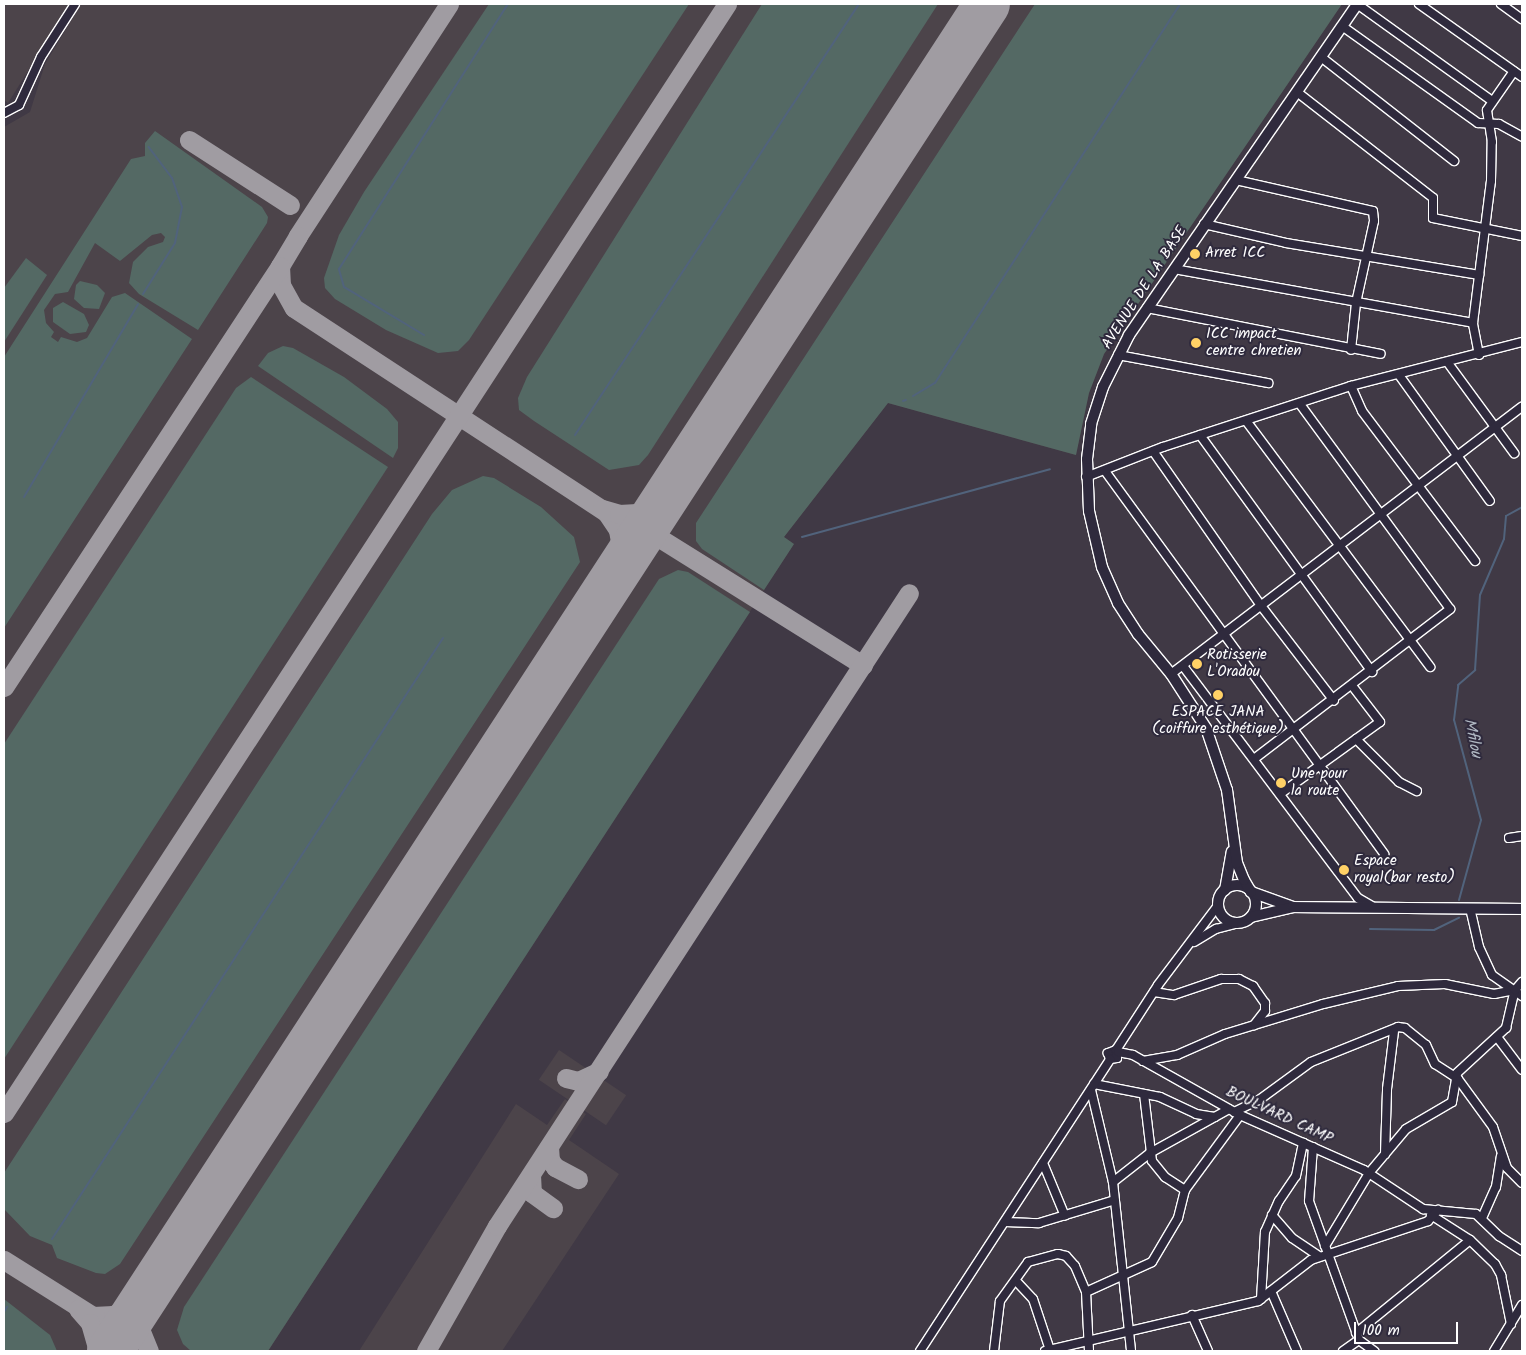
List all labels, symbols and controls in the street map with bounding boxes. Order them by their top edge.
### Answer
street label: AVENUE DE LA BASE [1099,223,1191,353]
place label: Arret ICC [1205,245,1265,263]
marker: Arret ICC [1189,248,1201,260]
place label: ICC impact centre chretien [1206,325,1302,360]
marker: ICC impact centre chretien [1190,337,1202,349]
place label: Rotisserie L'Oradou [1207,646,1267,681]
marker: Rotisserie L'Oradou [1191,658,1203,670]
marker: ESPACE JANA (coiffure esthétique) [1212,689,1224,701]
place label: ESPACE JANA (coiffure esthétique) [1152,703,1284,738]
water label: Mfilou [1458,716,1486,760]
place label: Une pour la route [1291,765,1347,800]
marker: Une pour la route [1275,777,1287,789]
place label: Espace royal(bar resto) [1354,852,1455,887]
marker: Espace royal(bar resto) [1338,864,1350,876]
street label: BOULVARD CAMP [1223,1083,1335,1149]
scale bar [1356,1312,1460,1344]
text: 100 m [1362,1319,1400,1343]

